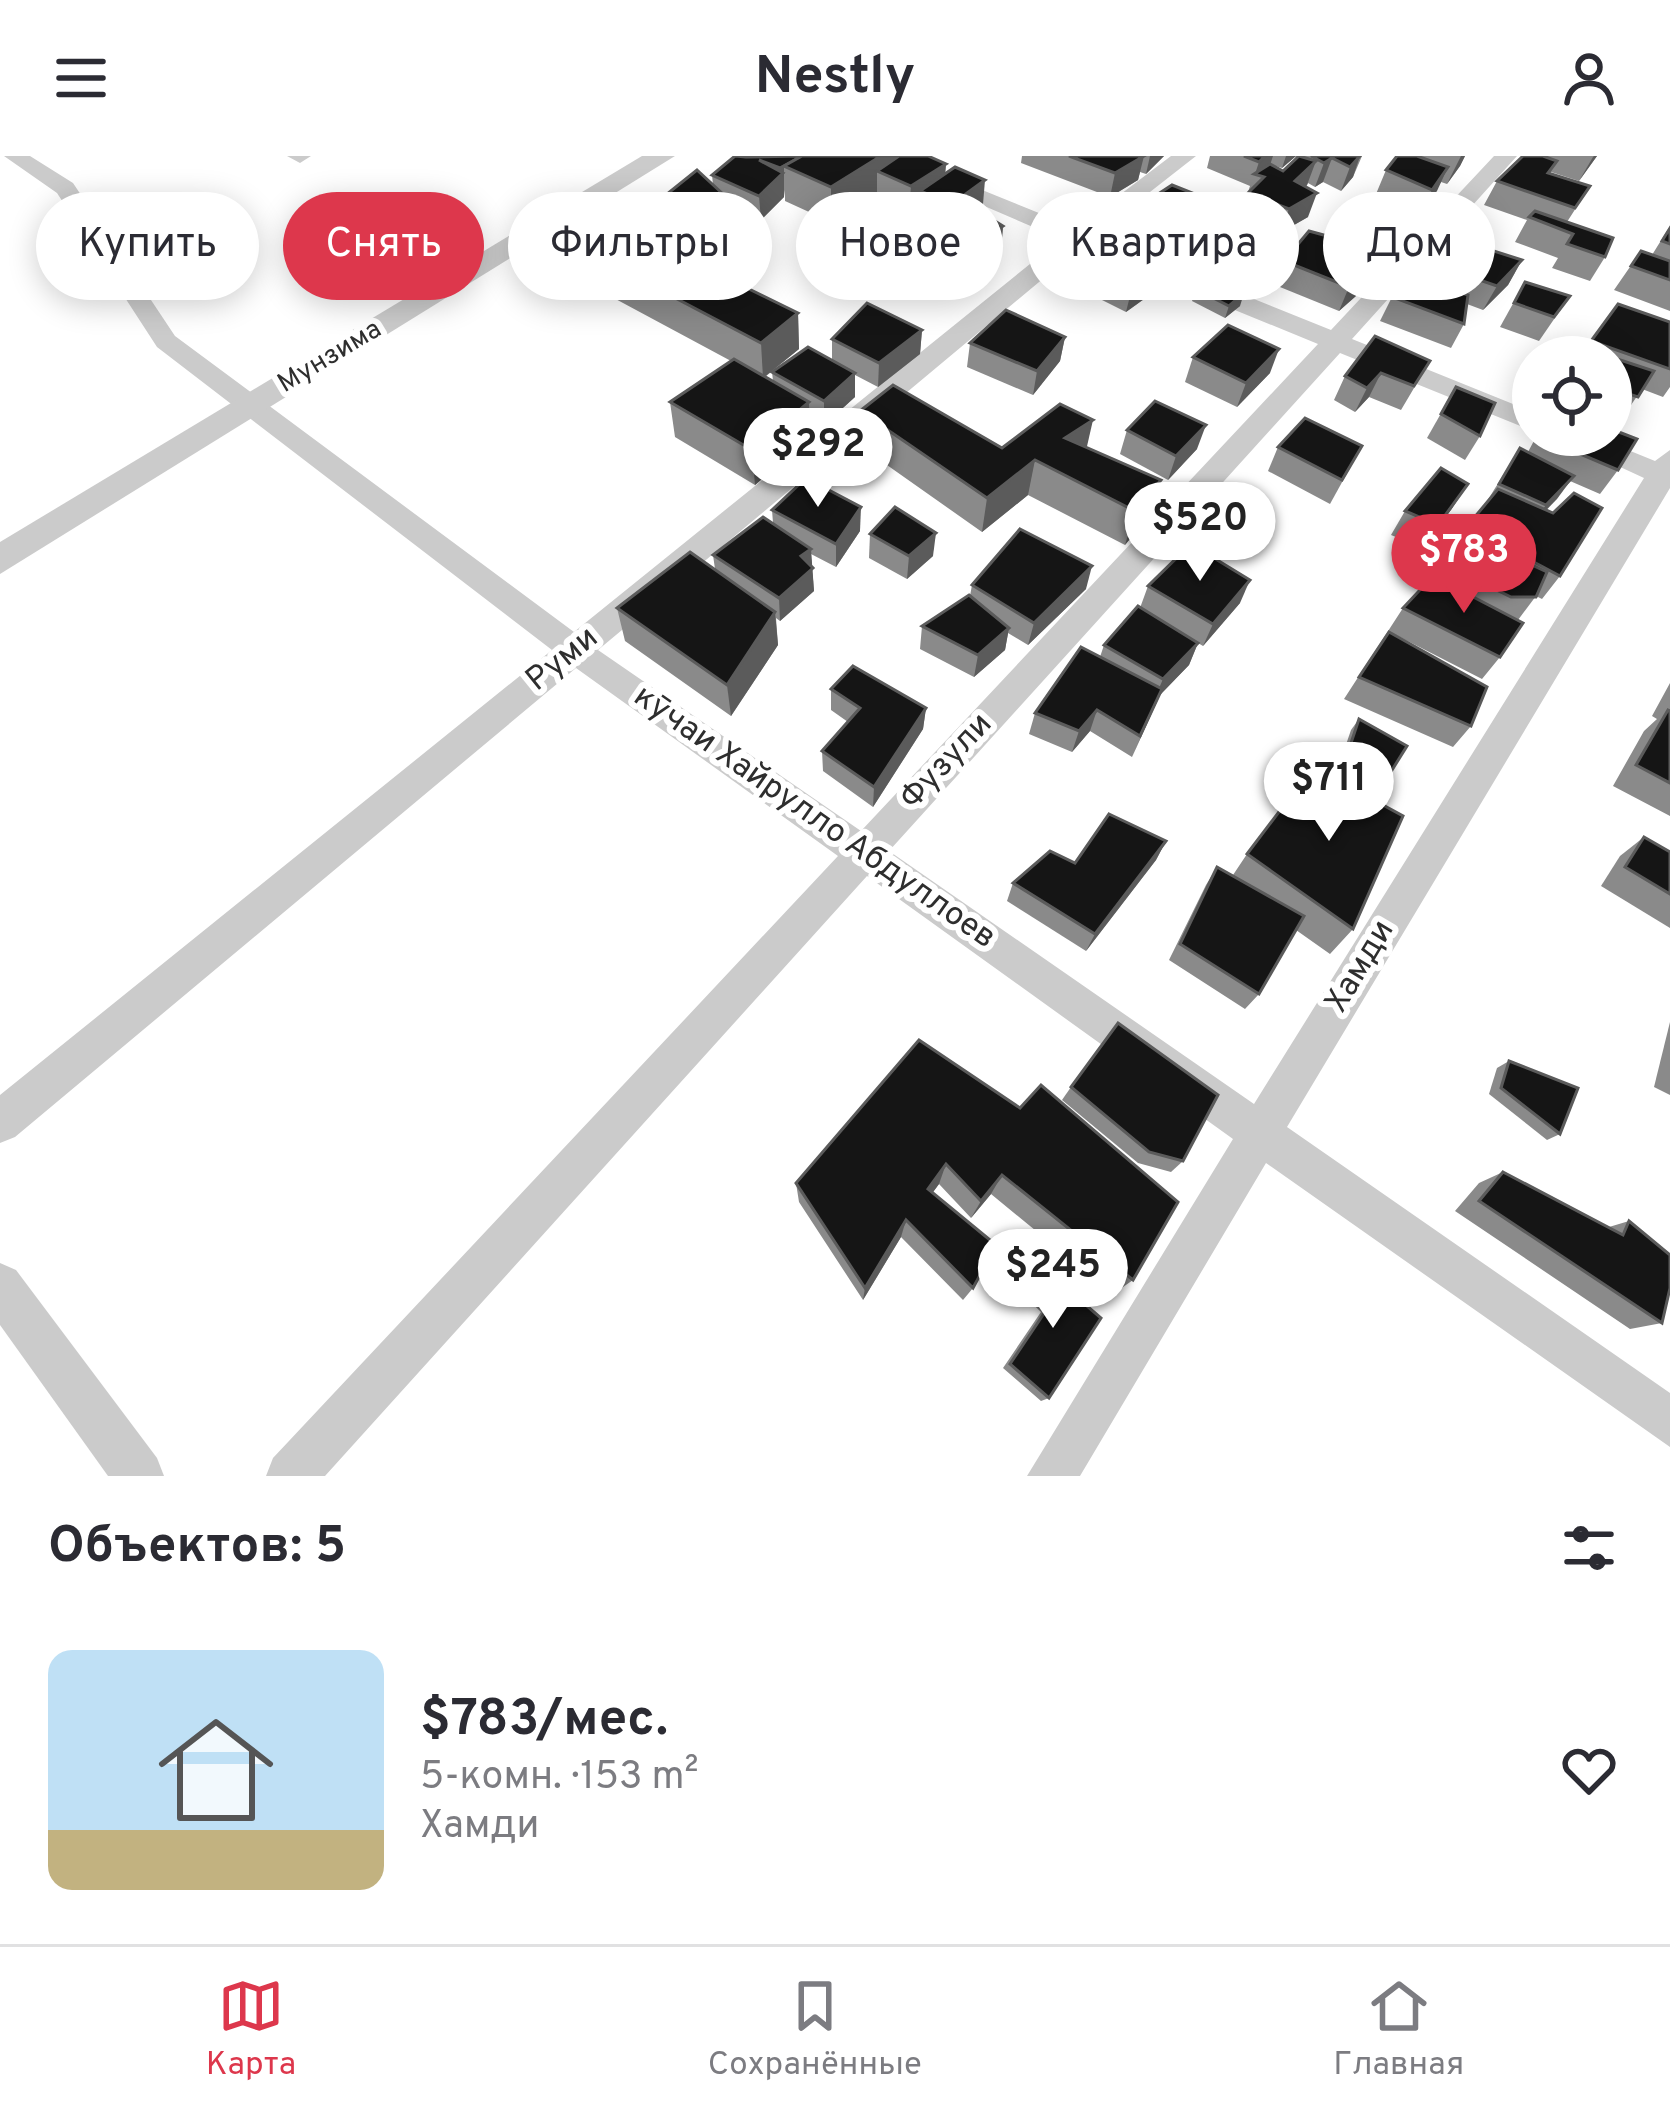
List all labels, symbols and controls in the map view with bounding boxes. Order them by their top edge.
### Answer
text: Nestly [755,44,915,113]
icon: menu [48,45,114,111]
icon: person [1556,45,1622,111]
chip: Купить [36,192,259,300]
chip: Снять [283,192,484,300]
chip: Фильтры [508,192,772,300]
chip: Новое [796,192,1003,300]
chip: Квартира [1027,192,1299,300]
chip: Дом [1323,192,1495,300]
street label: Мунзима [272,313,388,401]
map controls [1512,336,1632,456]
button: locate [1512,336,1632,456]
pin: $292 [747,408,889,510]
text: $292 [770,422,866,471]
pin: $520 [1129,482,1271,584]
text: $520 [1152,496,1248,545]
pin: $783 [1393,514,1535,616]
text: $783 [1418,528,1510,577]
street label: Руми [518,618,608,702]
street label: кӯчаи Хайрулло Абдуллоев [625,677,1003,959]
street label: Фузули [892,705,1002,819]
pin: $711 [1258,742,1400,844]
text: $711 [1291,756,1367,805]
street label: Хамди [1317,913,1405,1021]
pin: $245 [982,1229,1124,1331]
text: $245 [1005,1243,1101,1292]
icon: filters [1556,1515,1622,1581]
text: Объектов: 5 [48,1516,346,1581]
text: $783/мес. [420,1689,668,1754]
icon: home [144,1698,288,1842]
icon: heart [1556,1737,1622,1803]
text: 5-комн. · 153 m² [420,1754,699,1803]
text: Хамди [420,1803,540,1852]
tab: Карта [206,1973,296,2087]
tab: Сохранённые [708,1973,922,2087]
tab: Главная [1333,1973,1464,2087]

